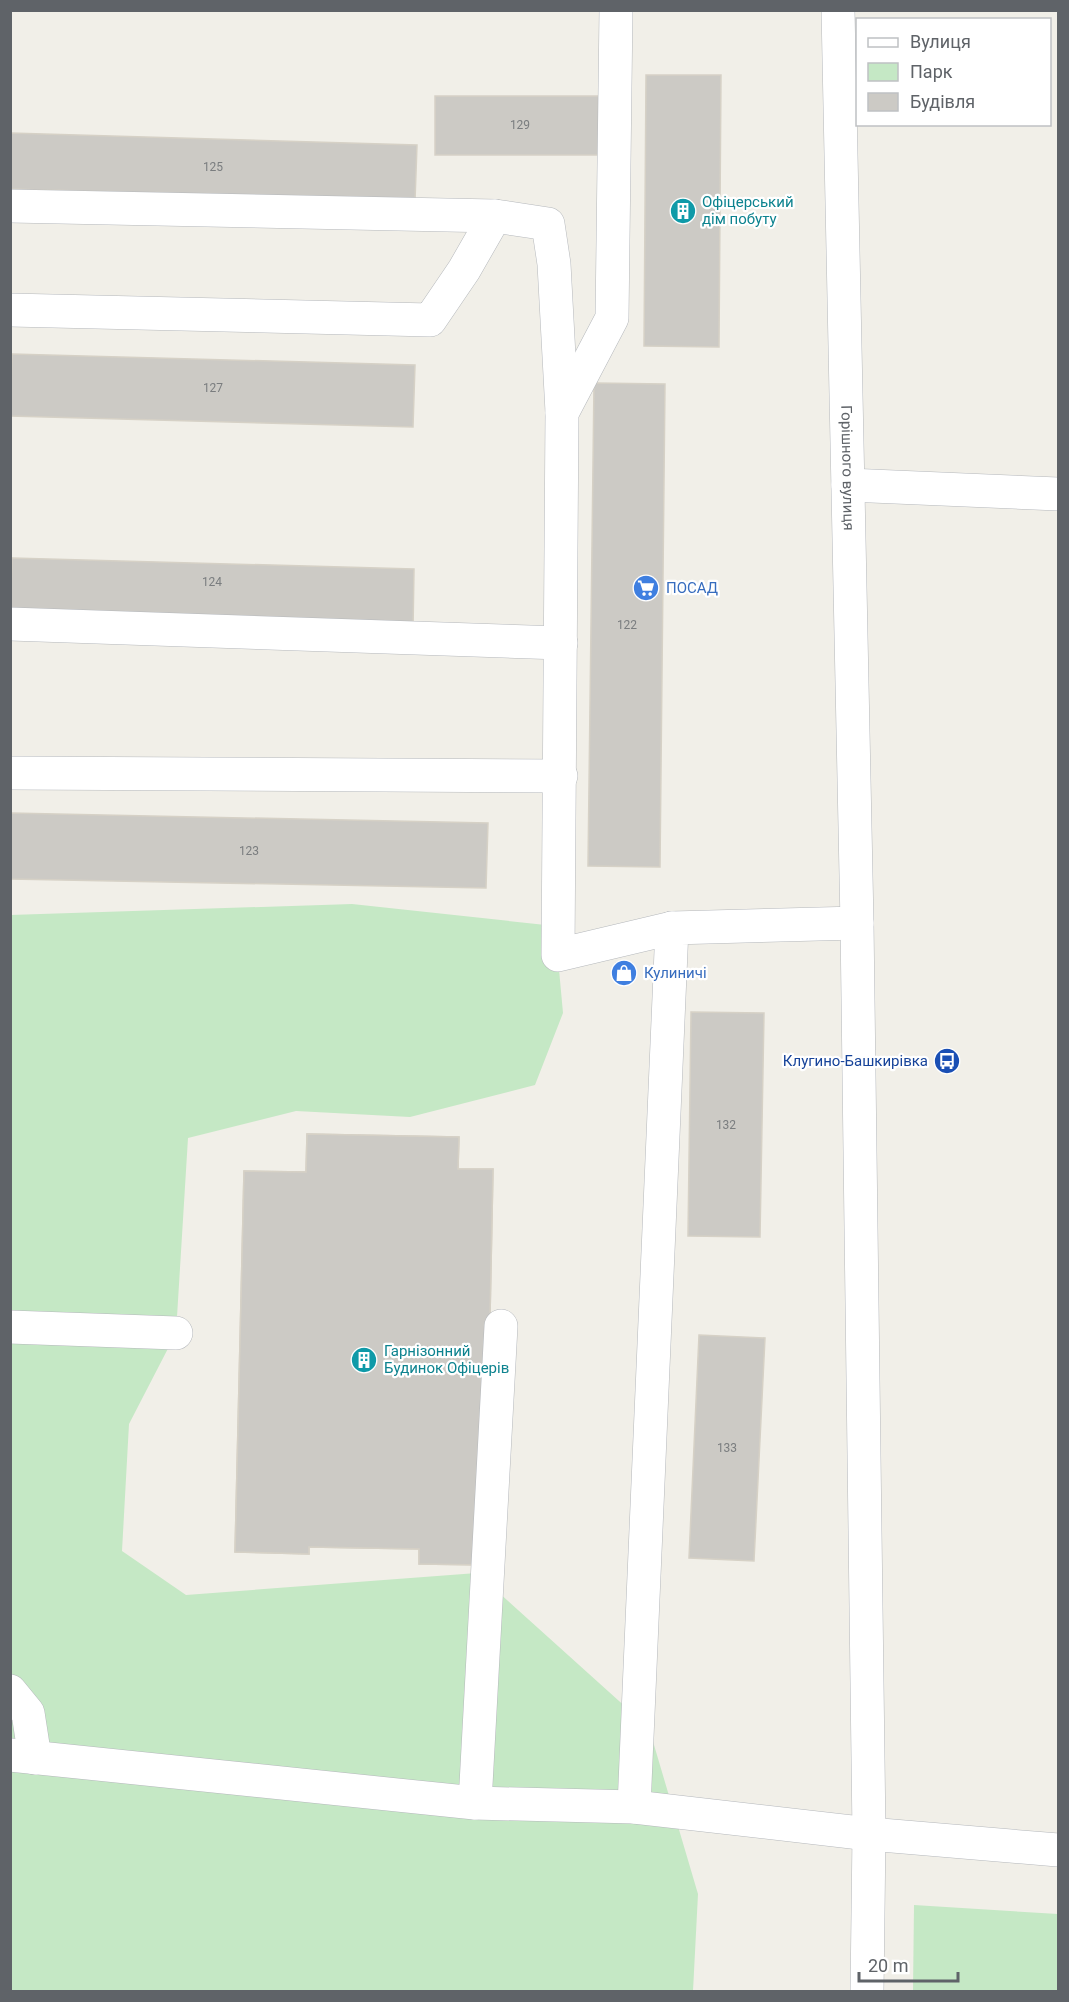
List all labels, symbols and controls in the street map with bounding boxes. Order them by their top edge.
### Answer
legend [856,18,1051,126]
text: Вулиця [910,31,971,52]
text: Парк [910,61,953,82]
text: Будівля [910,91,975,112]
house number: 129 [510,118,530,132]
house number: 125 [203,160,223,174]
place label: Офіцерський дім побуту [702,193,794,228]
building icon: Офіцерський дім побуту [668,196,698,226]
house number: 127 [203,381,223,395]
street label: Горішного вулиця [837,405,858,531]
supermarket icon: ПОСАД [631,573,661,603]
house number: 124 [202,575,222,589]
place label: ПОСАД [666,579,718,597]
house number: 122 [617,618,637,632]
house number: 123 [239,844,259,858]
shop icon: Кулиничі [609,958,639,988]
place label: Кулиничі [644,964,707,982]
bus stop icon: Клугино-Башкирівка [932,1046,962,1076]
place label: Клугино-Башкирівка [783,1052,928,1070]
house number: 132 [716,1118,736,1132]
place label: Гарнізонний Будинок Офіцерів [384,1342,509,1377]
building icon: Гарнізонний Будинок Офіцерів [349,1345,379,1375]
house number: 133 [717,1441,737,1455]
scale bar [859,1945,958,1983]
text: 20 m [868,1955,908,1976]

